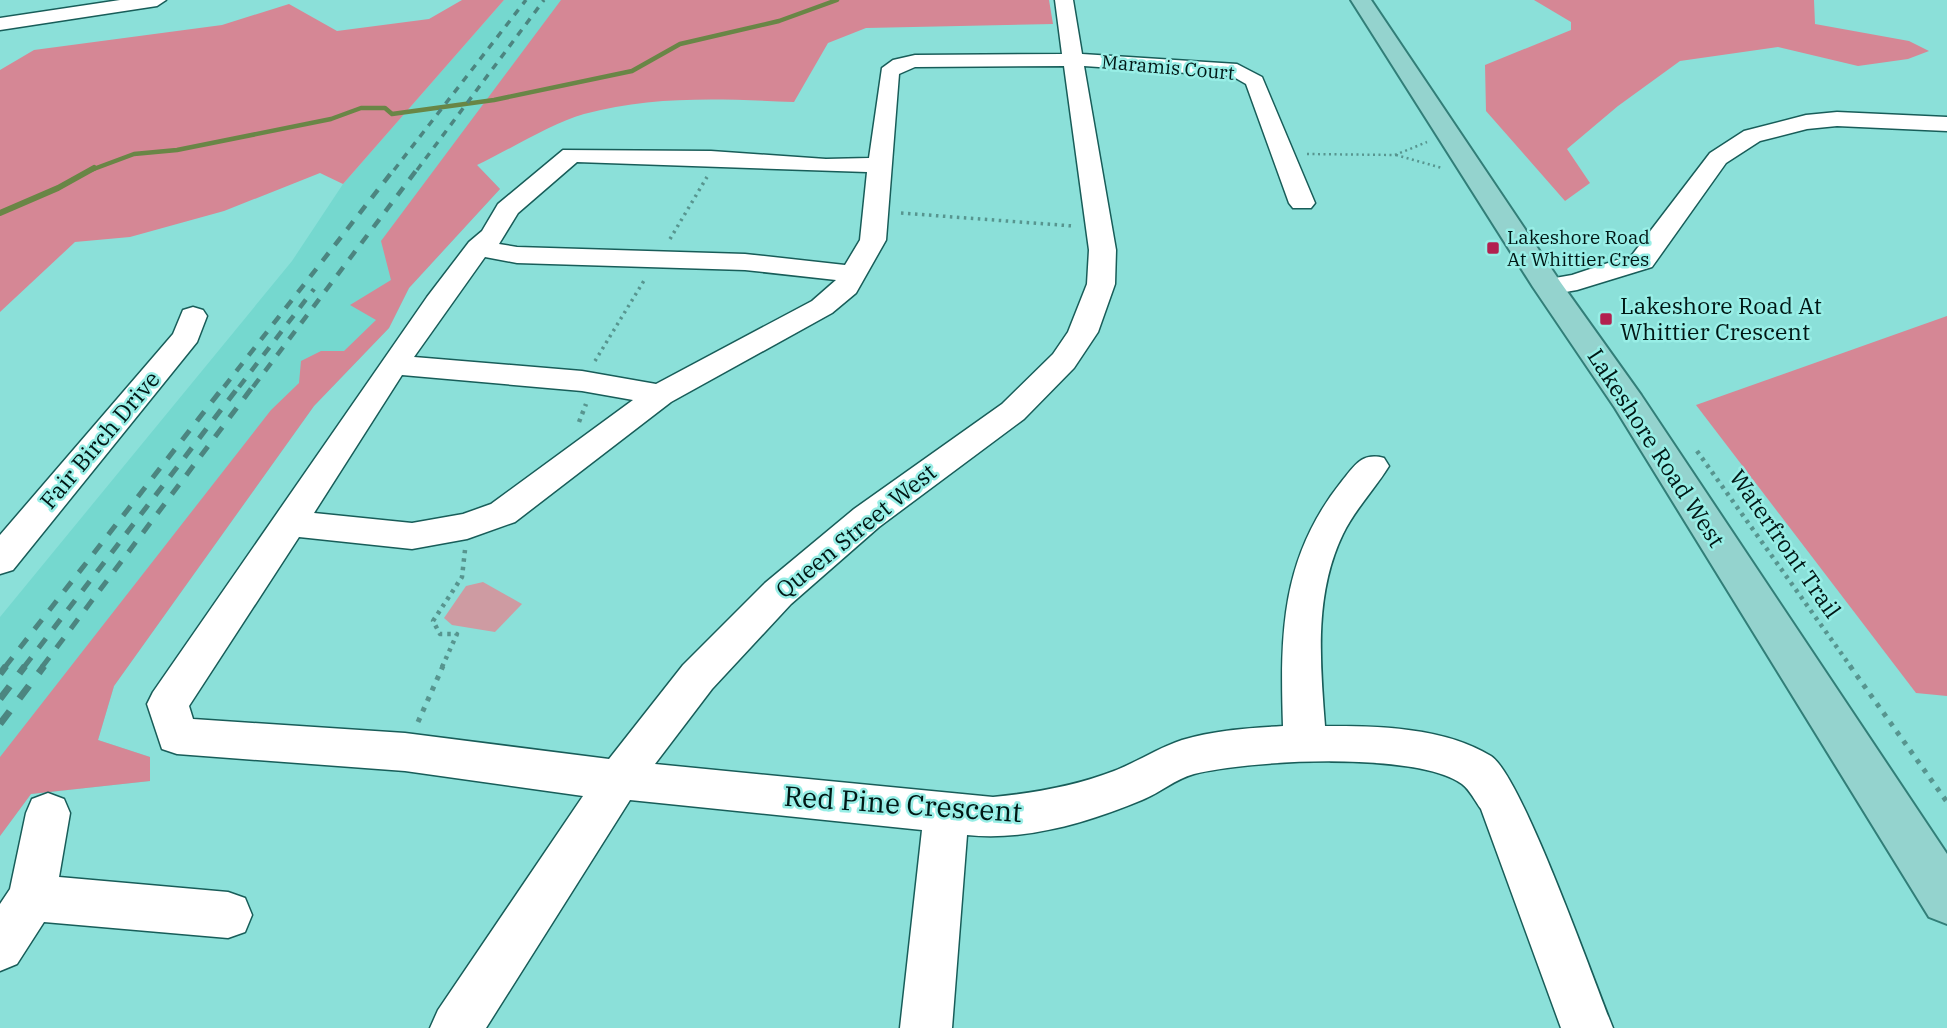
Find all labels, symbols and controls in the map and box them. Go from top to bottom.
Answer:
street label: Maramis Court [1100,49,1236,85]
place label: Lakeshore Road At Whittier Cres [1507,225,1650,271]
marker: Lakeshore Road At Whittier Cres [1485,240,1501,256]
place label: Lakeshore Road At Whittier Crescent [1620,290,1822,346]
marker: Lakeshore Road At Whittier Crescent [1598,311,1614,327]
street label: Lakeshore Road West [1581,342,1732,552]
street label: Fair Birch Drive [33,364,166,515]
street label: Queen Street West [769,456,942,604]
street label: Waterfront Trail [1723,463,1848,624]
street label: Red Pine Crescent [783,777,1023,830]

